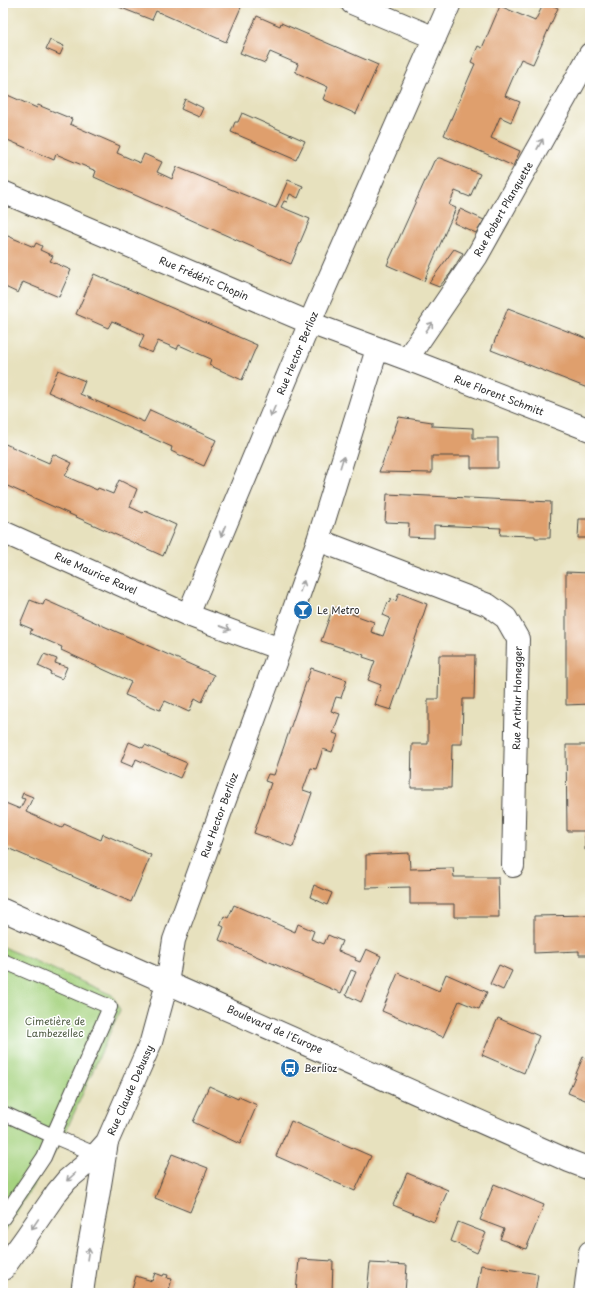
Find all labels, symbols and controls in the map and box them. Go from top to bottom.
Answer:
one-way arrow [536,138,544,150]
street label: Rue Robert Planquette [469,159,536,259]
street label: Rue Frédéric Chopin [157,252,251,303]
street label: Rue Hector Berlioz [272,309,321,397]
one-way arrow [425,322,433,333]
street label: Rue Florent Schmitt [452,370,546,419]
one-way arrow [269,405,276,417]
one-way arrow [339,456,346,469]
one-way arrow [219,525,227,537]
street label: Rue Maurice Ravel [53,548,140,597]
one-way arrow [299,579,306,592]
bar icon: Le Metro [292,599,314,621]
place label: Le Metro [317,602,360,617]
one-way arrow [219,625,231,633]
street label: Rue Arthur Honegger [508,646,525,750]
street label: Rue Hector Berlioz [196,770,241,860]
street label: Boulevard de l'Europe [225,1001,326,1056]
park label: Cimetière de Lambezellec [25,1013,86,1040]
street label: Rue Claude Debussy [103,1042,156,1137]
bus stop icon: Berlioz [279,1057,301,1079]
place label: Berlioz [304,1060,337,1075]
one-way arrow [66,1172,77,1181]
one-way arrow [31,1219,39,1230]
one-way arrow [84,1248,92,1261]

